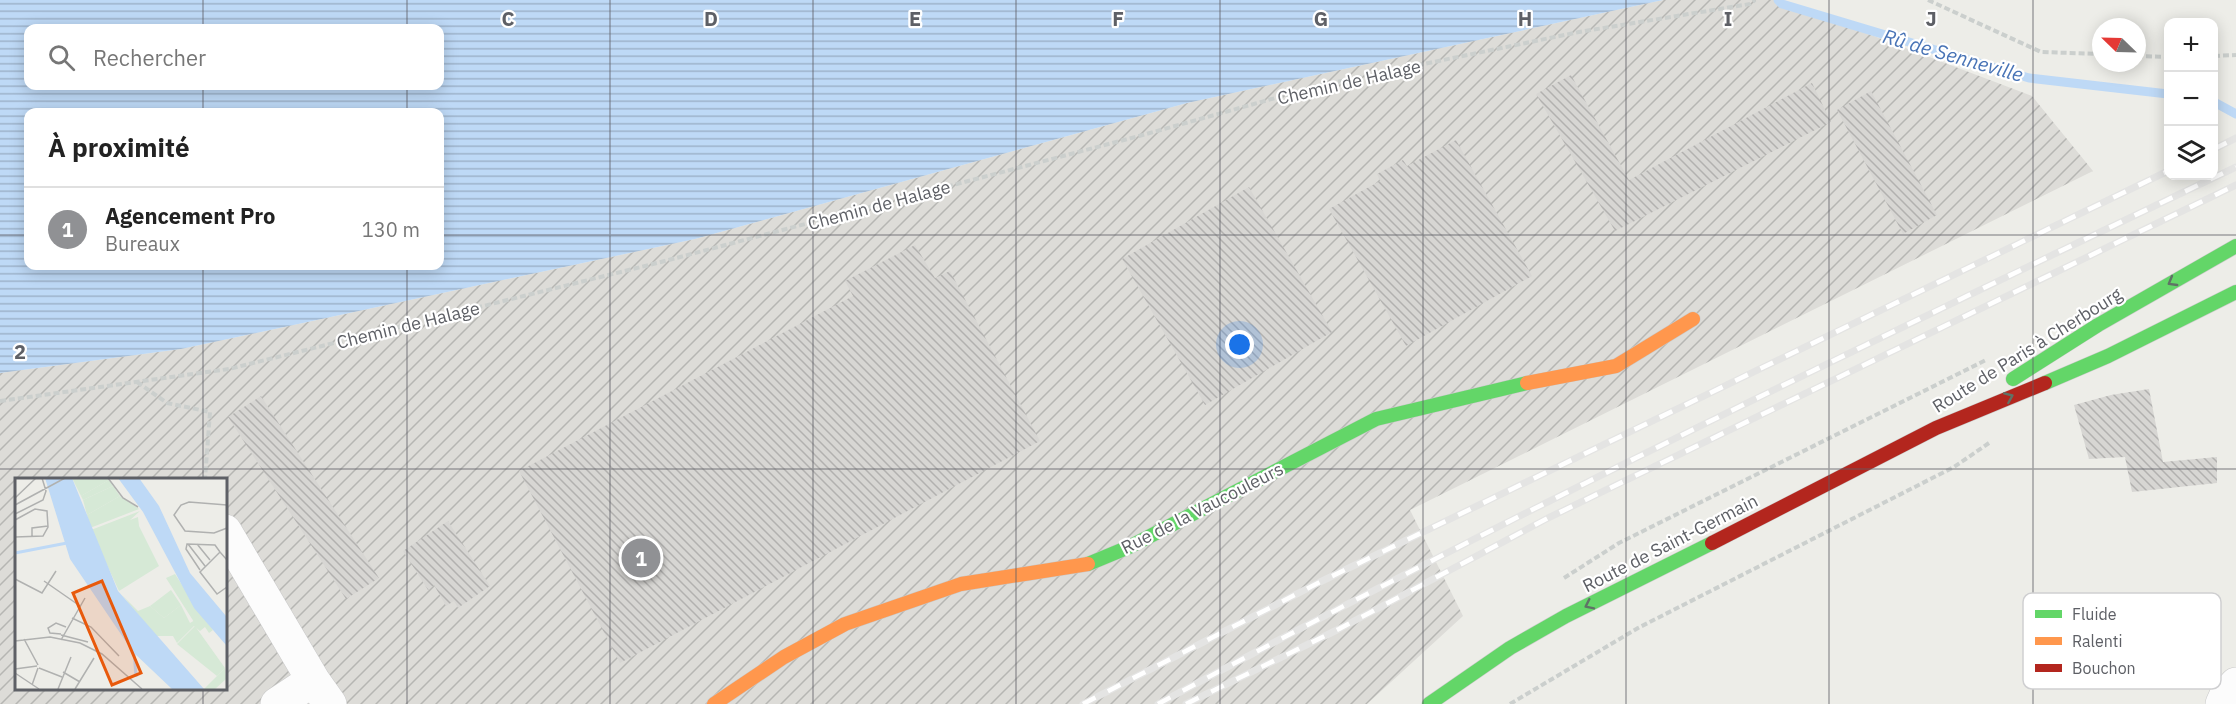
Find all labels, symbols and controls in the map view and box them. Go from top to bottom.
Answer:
text: C [501,5,515,32]
text: D [704,5,718,32]
text: E [909,5,921,32]
text: F [1112,5,1124,32]
text: G [1314,5,1328,32]
text: H [1518,5,1532,32]
text: I [1724,5,1732,32]
text: J [1925,5,1937,32]
north arrow [2092,18,2146,72]
map controls [2164,18,2218,180]
button: + [2164,18,2218,72]
water label: Rû de Senneville [1880,22,2026,88]
search box [24,24,444,90]
icon: search [45,41,78,74]
text: Rechercher [93,43,206,72]
street label: Chemin de Halage [1275,54,1423,110]
button: − [2164,72,2218,126]
button: layers [2164,126,2218,180]
text: À proximité [48,130,190,164]
street label: Chemin de Halage [805,175,953,235]
text: Agencement Pro [105,201,275,230]
text: 1 [62,216,74,243]
text: 130 m [362,216,420,243]
text: Bureaux [105,230,180,257]
one-way arrow [2168,275,2178,287]
street label: Route de Paris à Cherbourg [1928,282,2126,418]
street label: Chemin de Halage [334,296,482,354]
your location [1225,330,1254,359]
text: 2 [14,338,26,365]
one-way arrow [2003,392,2014,404]
street label: Rue de la Vaucouleurs [1117,457,1287,559]
inset map [15,478,226,689]
street label: Route de Saint-Germain [1578,489,1762,597]
pin: 1 [622,536,660,580]
legend [2023,593,2221,689]
one-way arrow [1584,597,1595,609]
text: Fluide [2072,604,2117,624]
text: Ralenti [2072,631,2122,651]
text: Bouchon [2072,658,2136,678]

